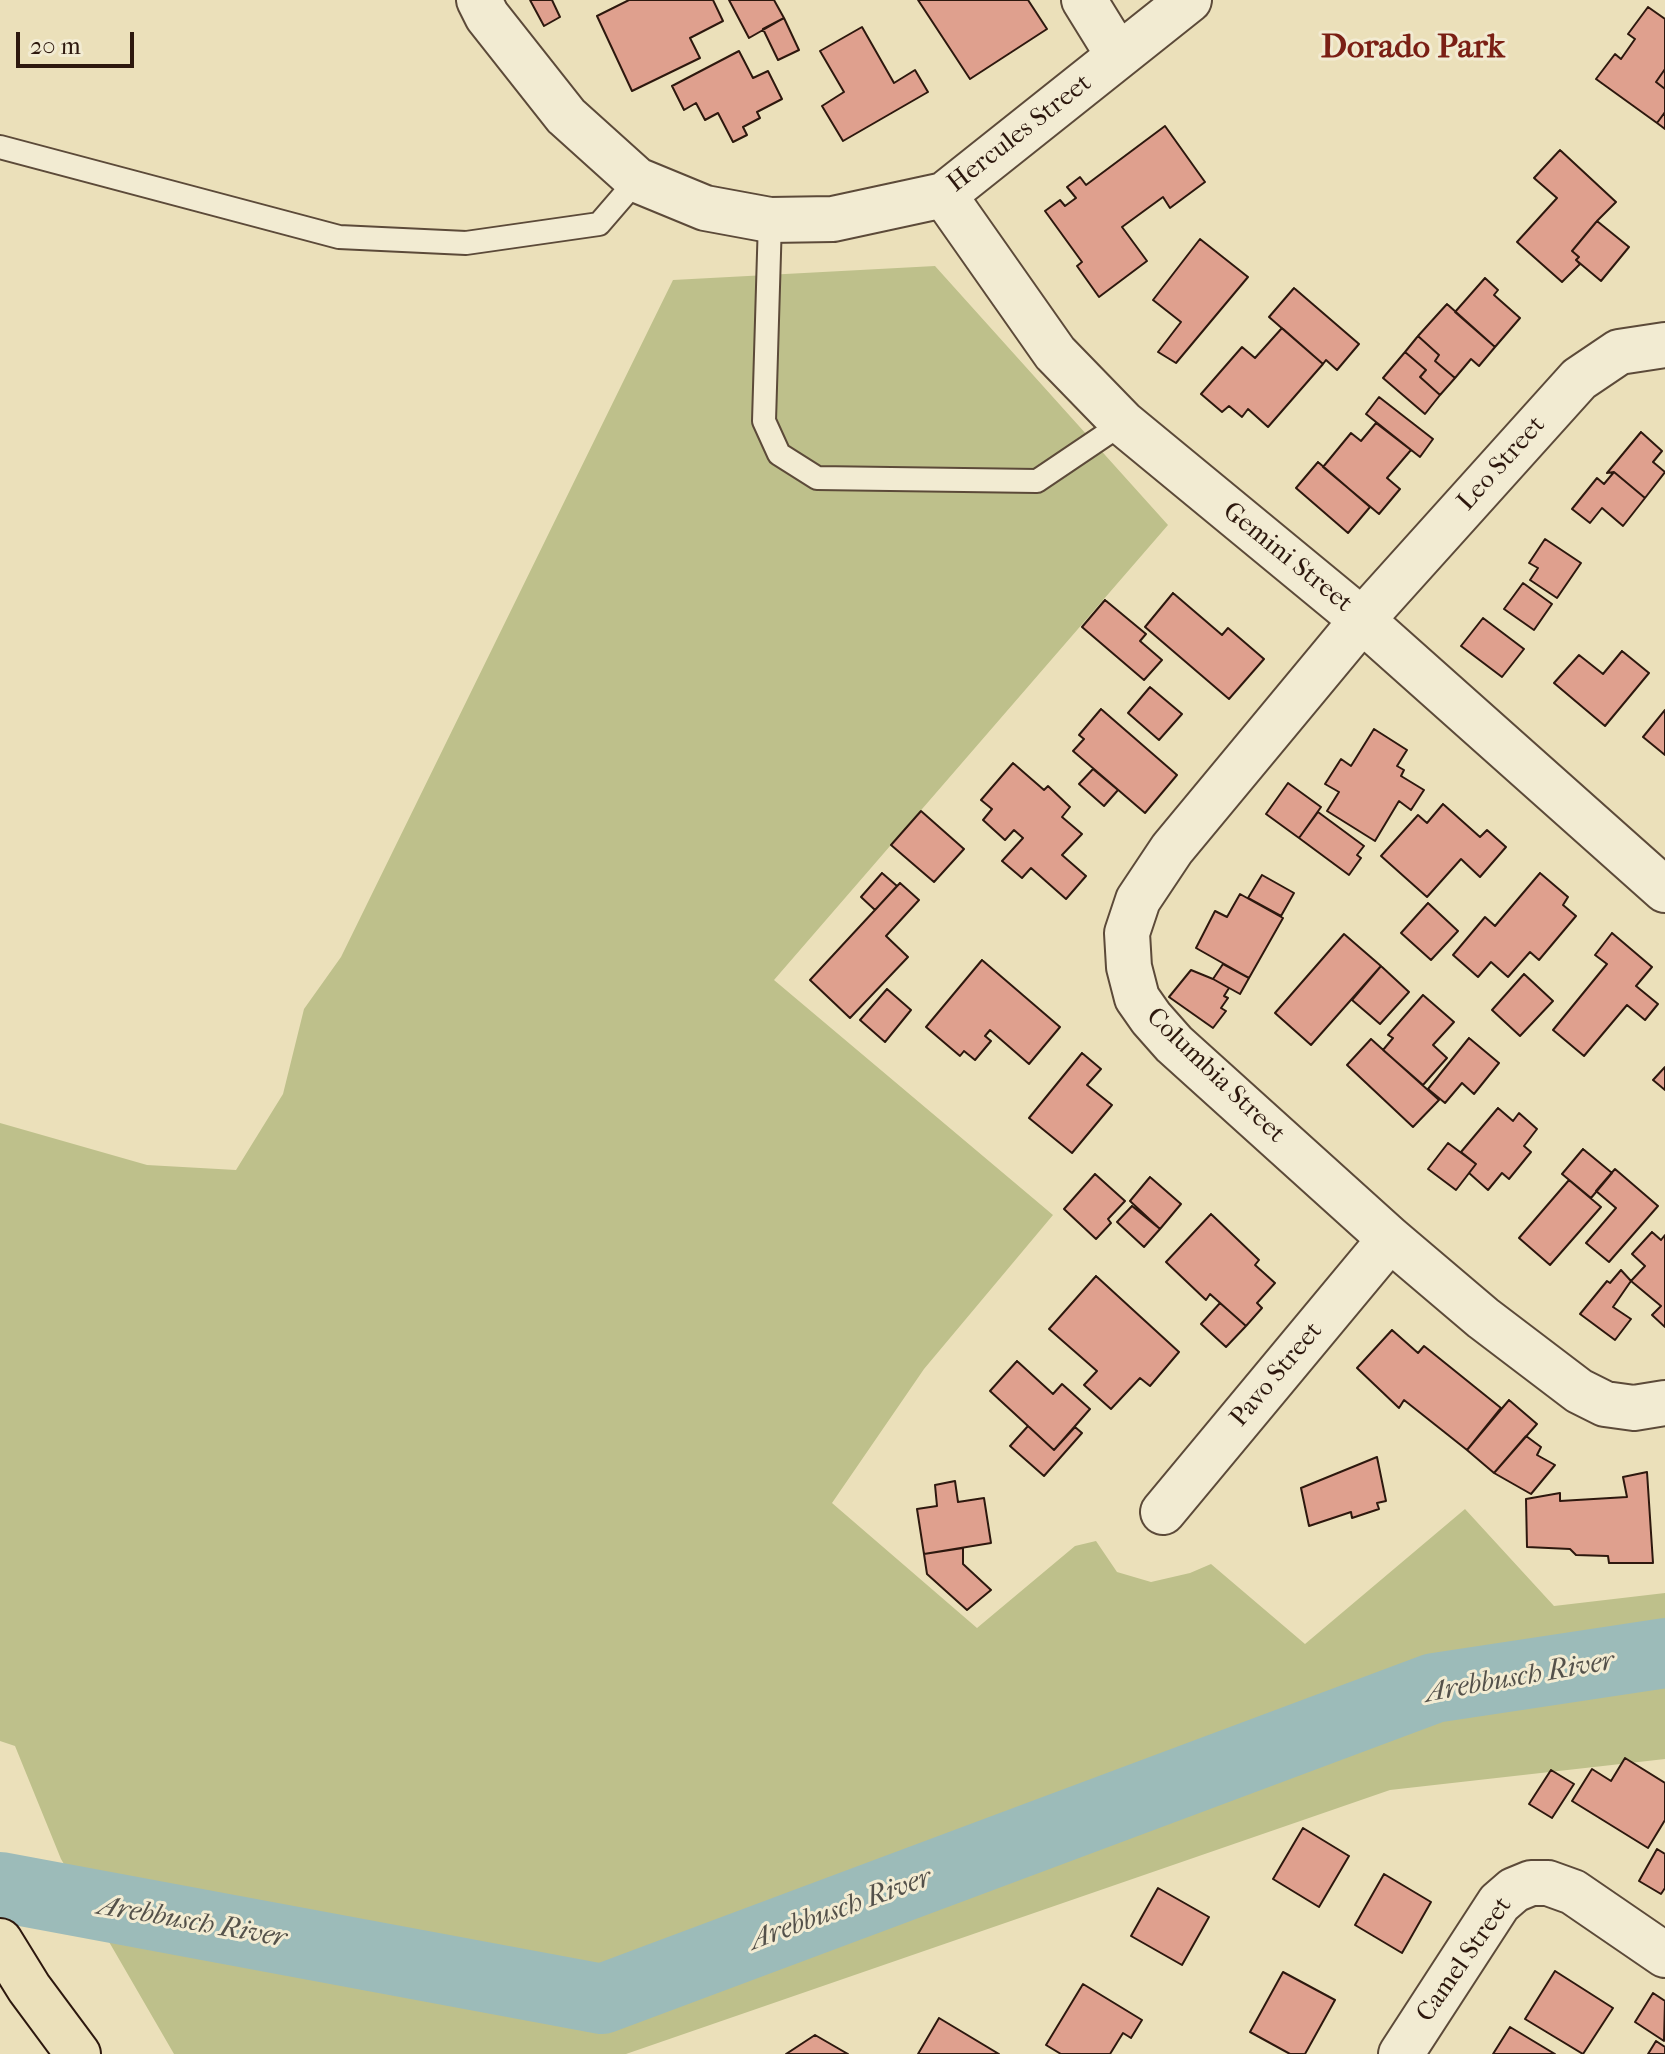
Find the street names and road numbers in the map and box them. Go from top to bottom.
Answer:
street label: Hercules Street [942,68,1098,200]
street label: Leo Street [1452,410,1552,518]
street label: Gemini Street [1216,496,1358,620]
street label: Columbia Street [1139,1002,1291,1150]
street label: Pavo Street [1224,1316,1330,1434]
street label: Camel Street [1411,1892,1519,2028]

